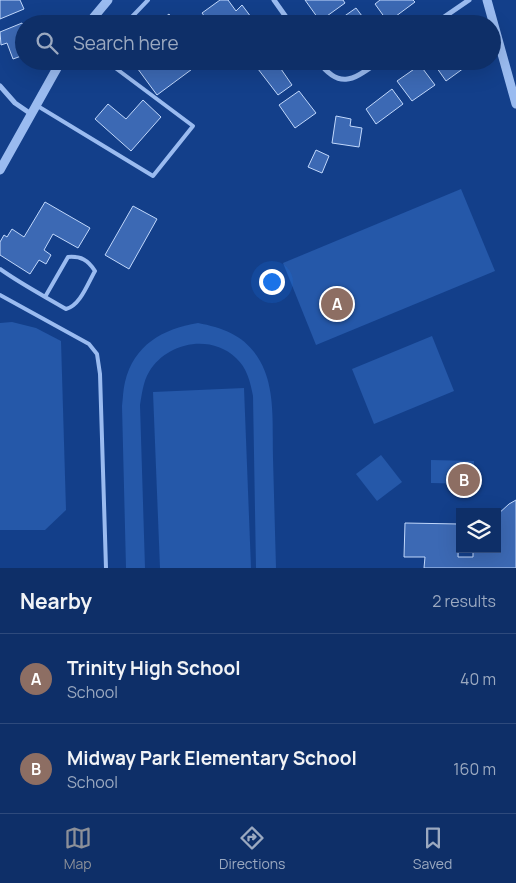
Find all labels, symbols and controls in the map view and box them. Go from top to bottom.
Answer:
search box [15,15,501,70]
icon: search [33,29,61,57]
text: Search here [73,30,179,56]
your location [259,269,285,295]
pin: A [321,285,353,323]
pin: B [448,461,480,499]
map controls [456,508,501,553]
button: layers [456,508,501,553]
text: Nearby [20,587,92,615]
text: 2 results [432,590,496,612]
text: Trinity High School [67,655,241,681]
text: A [31,668,41,690]
text: 40 m [460,668,496,690]
text: School [67,681,118,703]
text: Midway Park Elementary School [67,745,357,771]
text: B [31,758,41,780]
text: 160 m [453,758,496,780]
text: School [67,771,118,793]
tab: Map [64,824,92,873]
tab: Directions [219,824,285,873]
tab: Saved [413,824,452,873]

